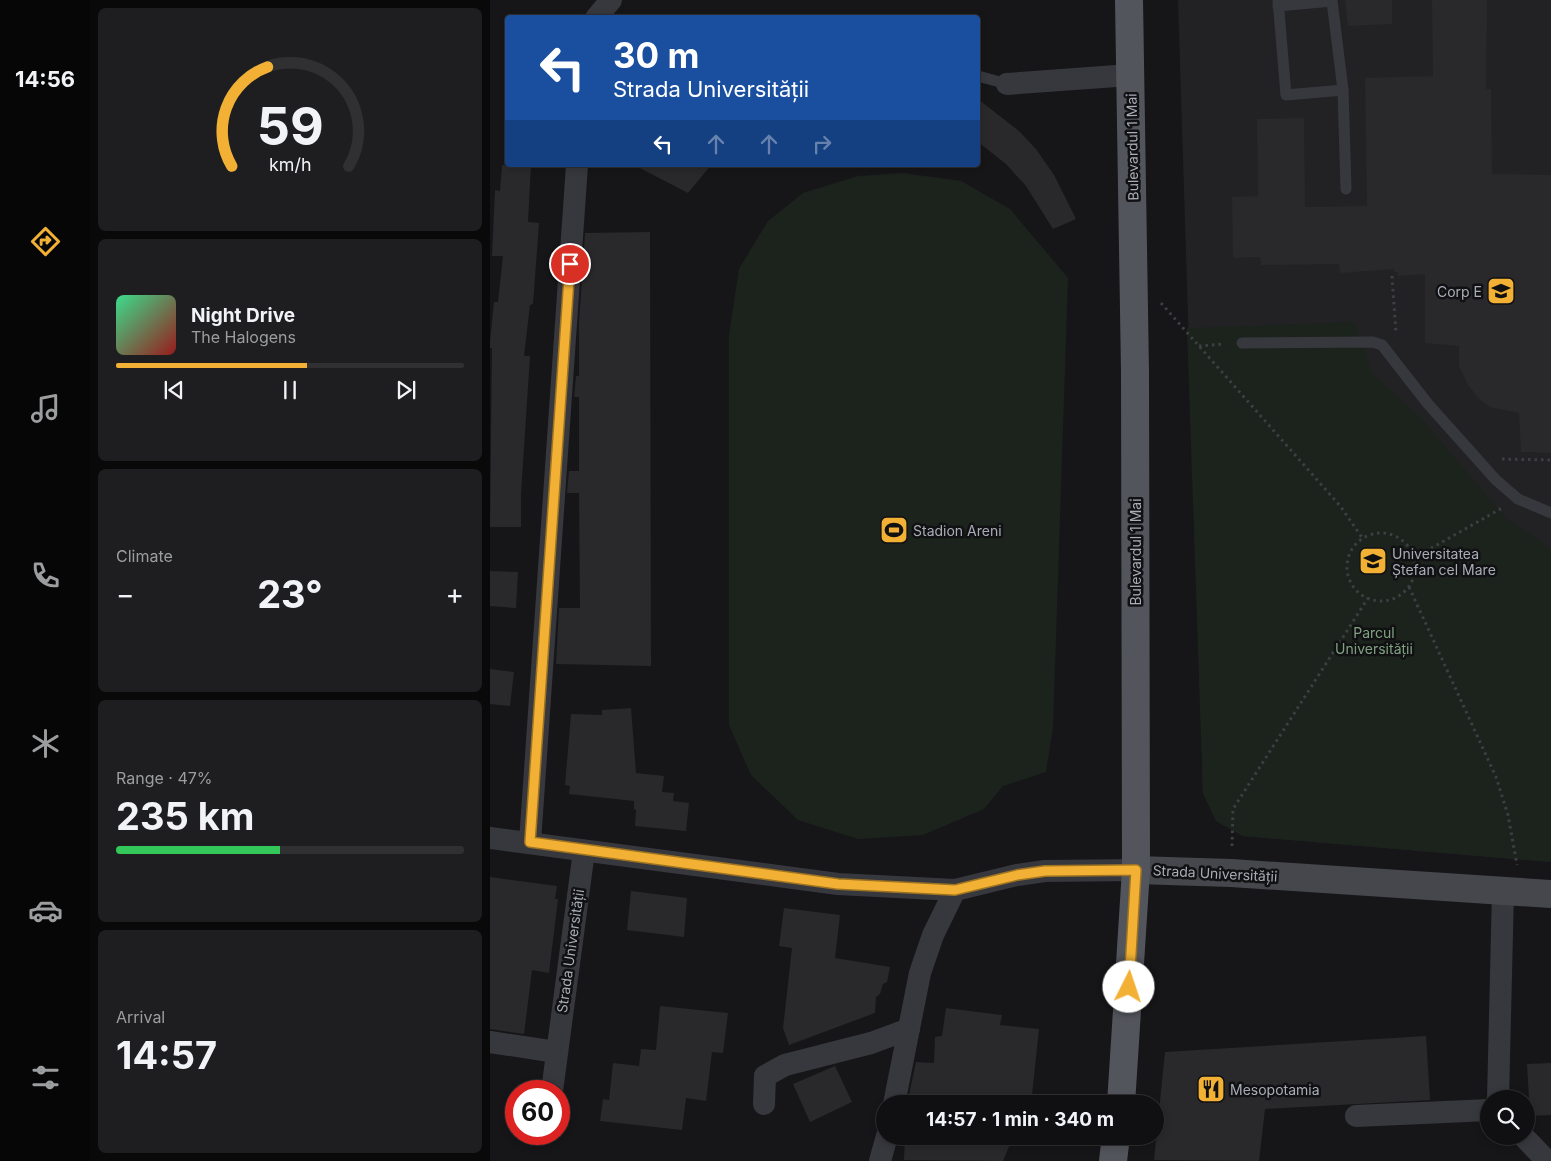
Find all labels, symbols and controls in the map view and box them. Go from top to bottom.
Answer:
text: 30 m [613,34,699,76]
icon: left [530,35,595,100]
text: 14:56 [15,66,75,92]
text: Strada Universității [613,76,809,102]
street label: Bulevardul 1 Mai [1123,93,1141,201]
text: 59 [256,95,324,158]
icon: left [649,130,677,158]
icon: ahead [702,130,730,158]
icon: ahead [755,130,783,158]
icon: right [808,130,836,158]
text: km/h [269,154,311,175]
icon: directions [28,224,63,259]
pin [549,243,591,285]
icon: arrive [556,250,584,278]
school or university icon: Corp E [1486,276,1516,306]
place label: Corp E [1437,283,1482,300]
text: Night Drive [191,304,295,327]
text: The Halogens [191,327,296,347]
icon: previous [160,376,188,404]
icon: pause [276,376,304,404]
icon: next [392,376,420,404]
icon: music [28,391,63,426]
street label: Bulevardul 1 Mai [1127,498,1144,606]
sports icon: Stadion Areni [879,515,909,545]
place label: Stadion Areni [913,522,1002,539]
place label: Universitatea Ștefan cel Mare [1392,545,1496,579]
text: Climate [116,546,173,566]
school or university icon: Universitatea Ștefan cel Mare [1358,546,1388,576]
icon: phone [28,558,63,593]
text: 23° [257,571,323,617]
text: − [116,577,135,611]
text: + [445,577,464,611]
park label: Parcul Universității [1335,624,1413,658]
icon: climate [28,726,63,761]
text: Range · 47% [116,768,213,788]
text: 235 km [116,793,254,839]
street label: Strada Universității [1152,861,1278,886]
street label: Strada Universității [553,888,588,1014]
icon: car [28,893,63,928]
position arrow [1102,960,1154,1012]
text: Arrival [116,1007,165,1027]
text: 14:57 [116,1032,217,1078]
icon: filters [28,1060,63,1095]
restaurant icon: Mesopotamia [1196,1074,1226,1104]
speed limit sign: 60 [505,1080,570,1145]
place label: Mesopotamia [1230,1081,1320,1098]
map controls [1480,1090,1535,1145]
button: search [1480,1090,1535,1145]
text: 14:57 · 1 min · 340 m [926,1108,1114,1131]

